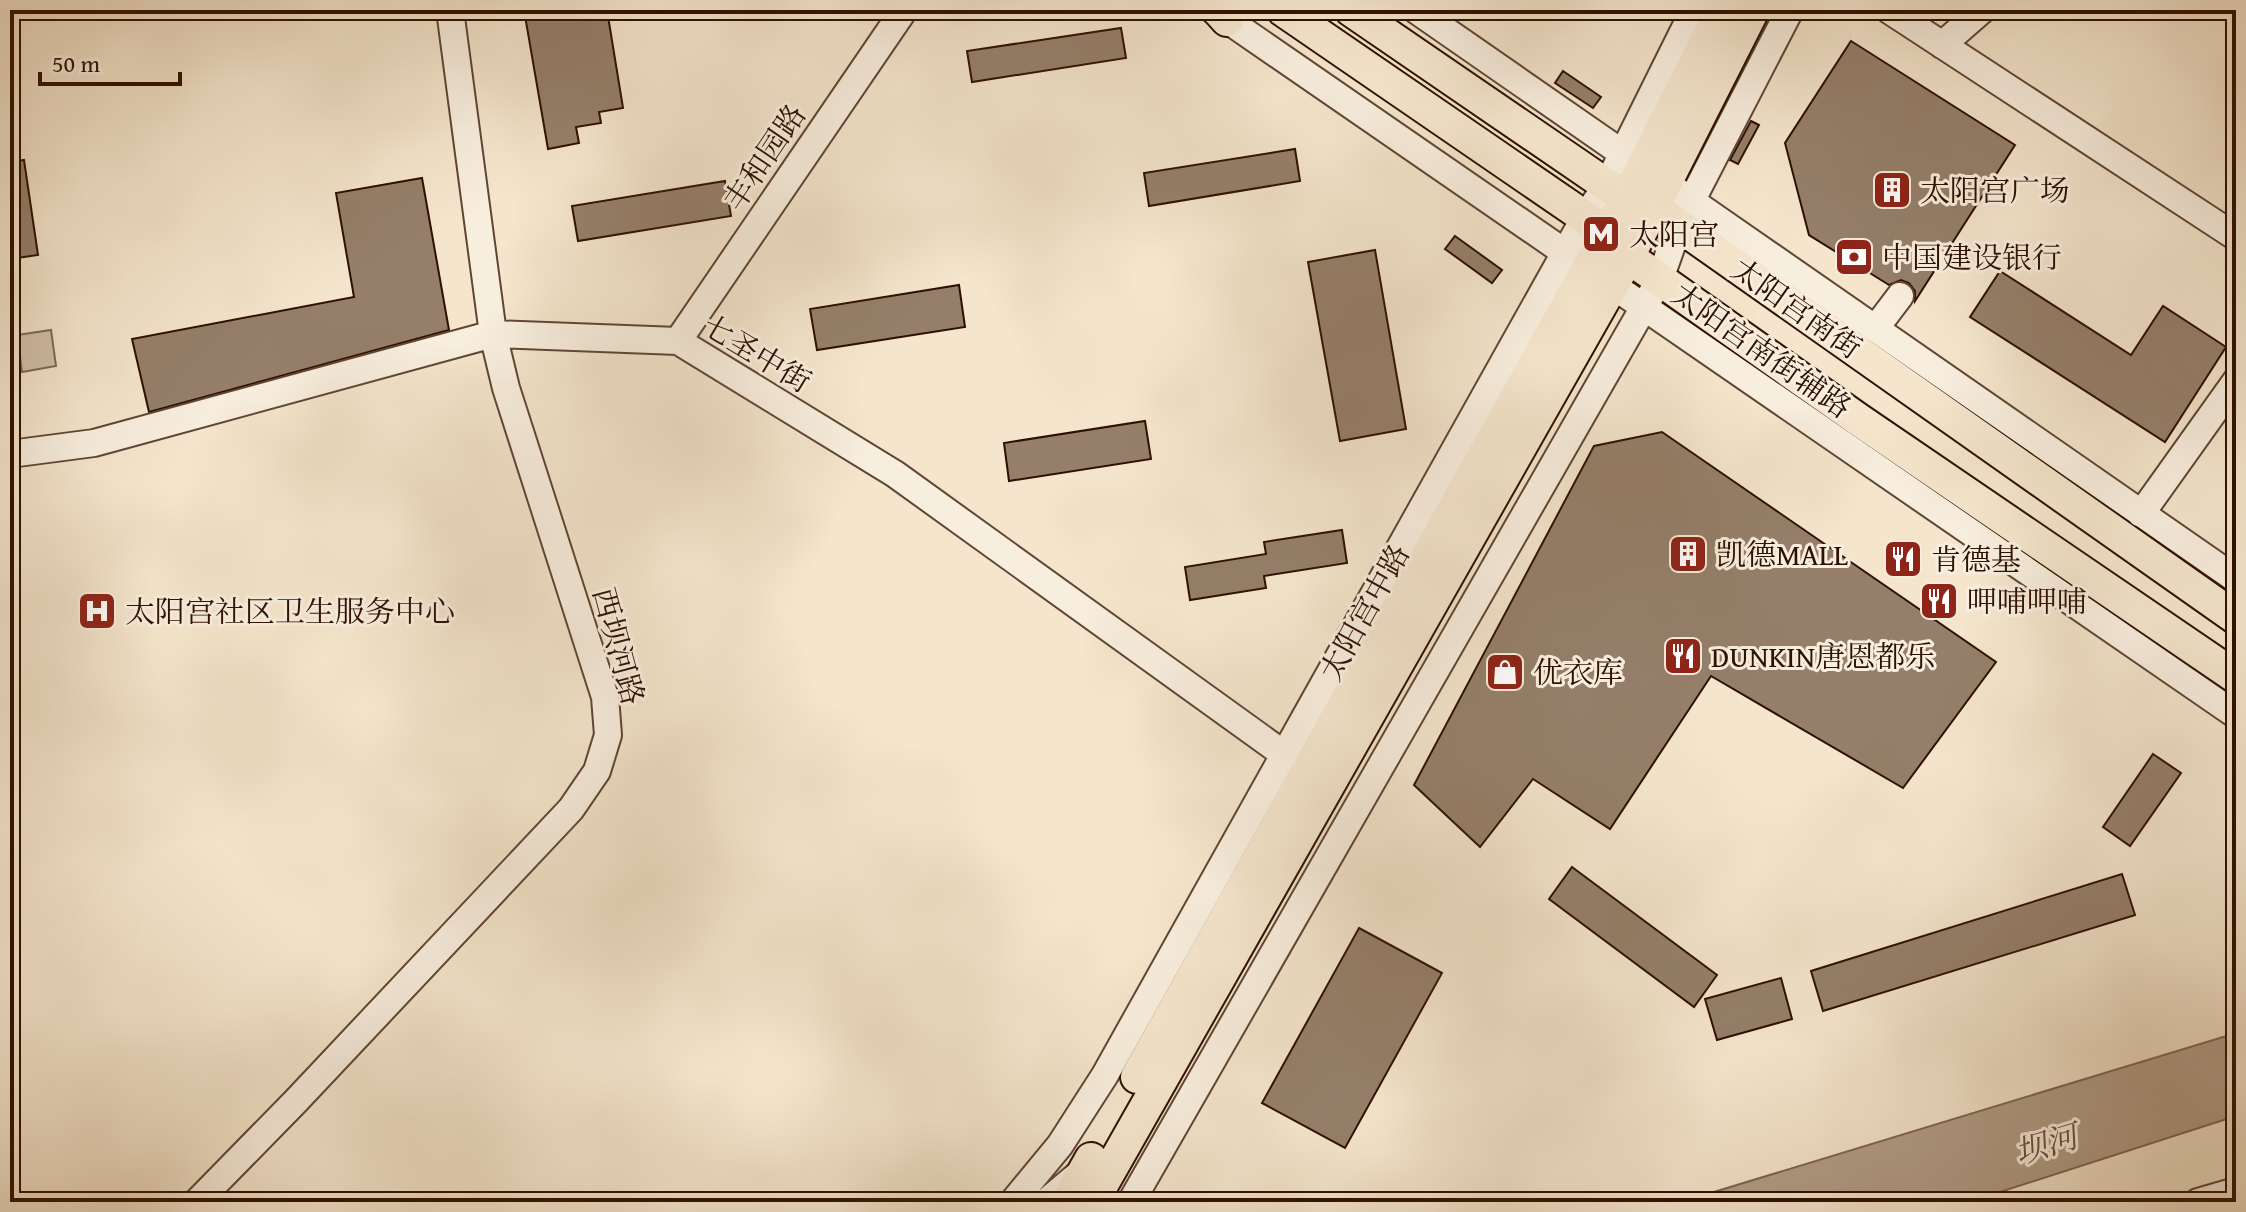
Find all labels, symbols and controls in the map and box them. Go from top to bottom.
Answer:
scale bar [40,36,180,86]
text: 50 m [52,46,100,81]
street label: 丰和园路 [712,95,816,219]
place label: 太阳宫广场 [1920,168,2070,212]
building icon: 太阳宫广场 [1871,169,1913,211]
place label: 太阳宫 [1629,212,1719,256]
metro station icon: 太阳宫 [1580,213,1622,255]
place label: 中国建设银行 [1882,235,2062,279]
bank icon: 中国建设银行 [1833,236,1875,278]
street label: 太阳宫南街 [1723,247,1871,369]
street label: 太阳宫南街辅路 [1663,272,1861,428]
street label: 七圣中街 [694,303,820,403]
place label: 凯德MALL [1716,532,1848,576]
building icon: 凯德MALL [1667,533,1709,575]
street label: 太阳宫中路 [1308,536,1420,688]
place label: 肯德基 [1931,537,2021,581]
restaurant icon: 肯德基 [1882,538,1924,580]
place label: 呷哺呷哺 [1967,579,2087,623]
restaurant icon: 呷哺呷哺 [1918,580,1960,622]
street label: 西坝河路 [582,582,656,710]
place label: 太阳宫社区卫生服务中心 [125,589,455,633]
hospital icon: 太阳宫社区卫生服务中心 [76,590,118,632]
place label: DUNKIN唐恩都乐 [1711,634,1935,678]
restaurant icon: DUNKIN唐恩都乐 [1662,635,1704,677]
place label: 优衣库 [1533,650,1623,694]
shop icon: 优衣库 [1484,651,1526,693]
water label: 坝河 [2009,1111,2088,1176]

